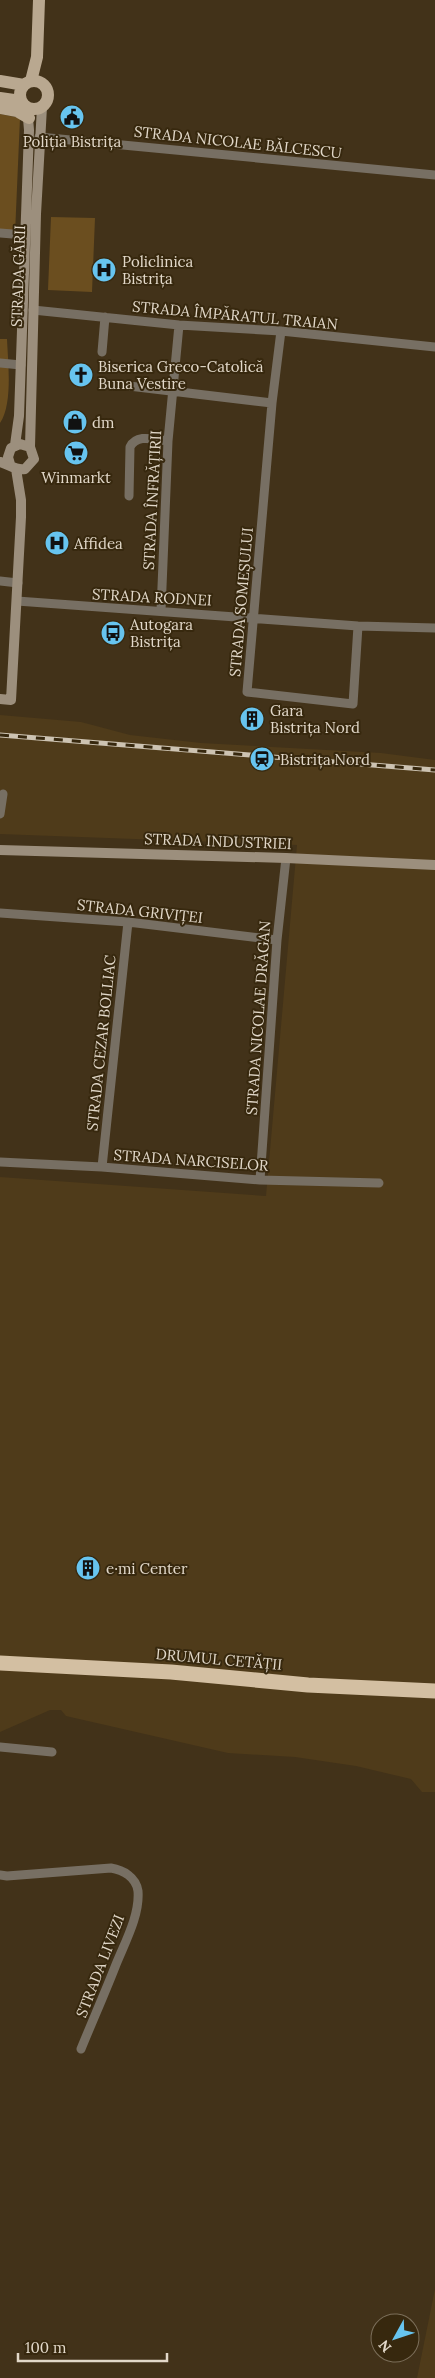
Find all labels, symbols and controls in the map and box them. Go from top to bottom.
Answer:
public building icon: Poliția Bistrița [59,104,85,130]
street label: STRADA NICOLAE BĂLCESCU [133,122,343,162]
place label: Poliția Bistrița [23,132,122,151]
street label: STRADA GĂRII [7,225,29,327]
place label: Policlinica Bistrița [122,252,194,288]
hospital icon: Policlinica Bistrița [91,257,117,283]
street label: STRADA ÎMPĂRATUL TRAIAN [131,297,339,333]
place label: Biserica Greco-Catolică Buna Vestire [98,357,264,393]
church icon: Biserica Greco-Catolică Buna Vestire [68,362,94,388]
shop icon: dm [62,409,88,435]
place label: dm [92,413,114,432]
street label: STRADA ÎNFRĂȚIRII [139,430,166,570]
supermarket icon: Winmarkt [63,440,89,466]
place label: Winmarkt [41,468,111,487]
street label: STRADA SOMEȘULUI [225,526,257,678]
hospital icon: Affidea [44,530,70,556]
place label: Affidea [73,534,123,553]
street label: STRADA RODNEI [92,584,212,610]
place label: Autogara Bistrița [129,615,193,651]
bus stop icon: Autogara Bistrița [100,620,126,646]
place label: Gara Bistrița Nord [270,701,360,737]
building icon: Gara Bistrița Nord [239,706,265,732]
station icon: Bistrița Nord [249,746,275,772]
place label: Bistrița Nord [280,750,370,769]
street label: STRADA INDUSTRIEI [144,829,292,853]
street label: STRADA GRIVIȚEI [76,895,204,928]
street label: STRADA NICOLAE DRĂGAN [242,920,274,1116]
street label: STRADA CEZAR BOLLIAC [82,954,120,1132]
street label: STRADA NARCISELOR [113,1145,270,1175]
building icon: e·mi Center [75,1555,101,1581]
place label: e·mi Center [106,1559,188,1578]
street label: DRUMUL CETĂȚII [155,1644,283,1675]
street label: STRADA LIVEZI [72,1912,128,2020]
north arrow [370,2313,420,2363]
scale bar [18,2330,166,2362]
text: N [375,2336,395,2356]
text: 100 m [25,2338,66,2357]

